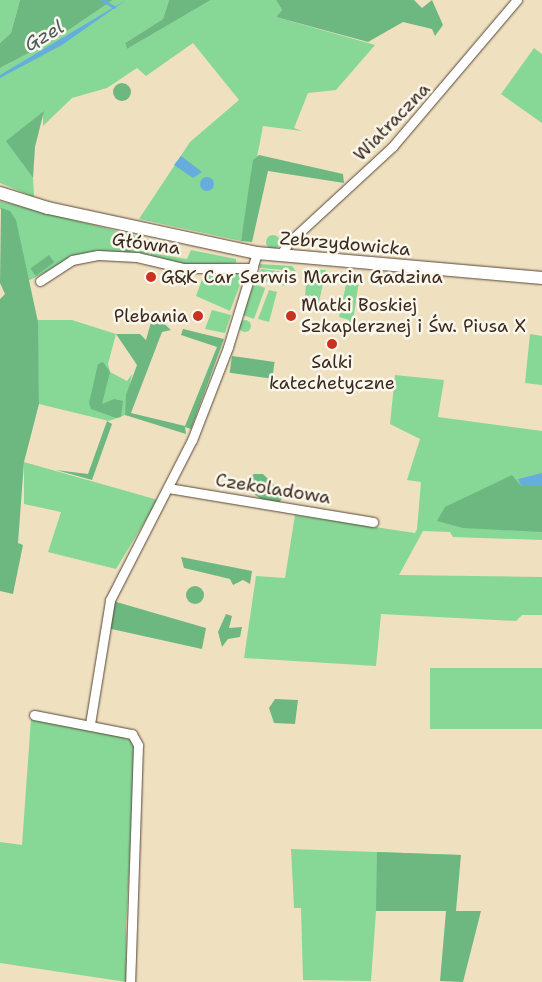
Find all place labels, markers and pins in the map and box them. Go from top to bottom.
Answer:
place label: G&K Car Serwis Marcin Gadzina [161,266,443,288]
marker: G&K Car Serwis Marcin Gadzina [145,271,157,283]
place label: Matki Boskiej Szkaplerznej i Św. Piusa X [301,295,526,338]
place label: Plebania [114,305,188,327]
marker: Plebania [192,310,204,322]
marker: Matki Boskiej Szkaplerznej i Św. Piusa X [285,310,297,322]
marker: Salki katechetyczne [326,338,338,350]
place label: Salki katechetyczne [269,352,395,394]

